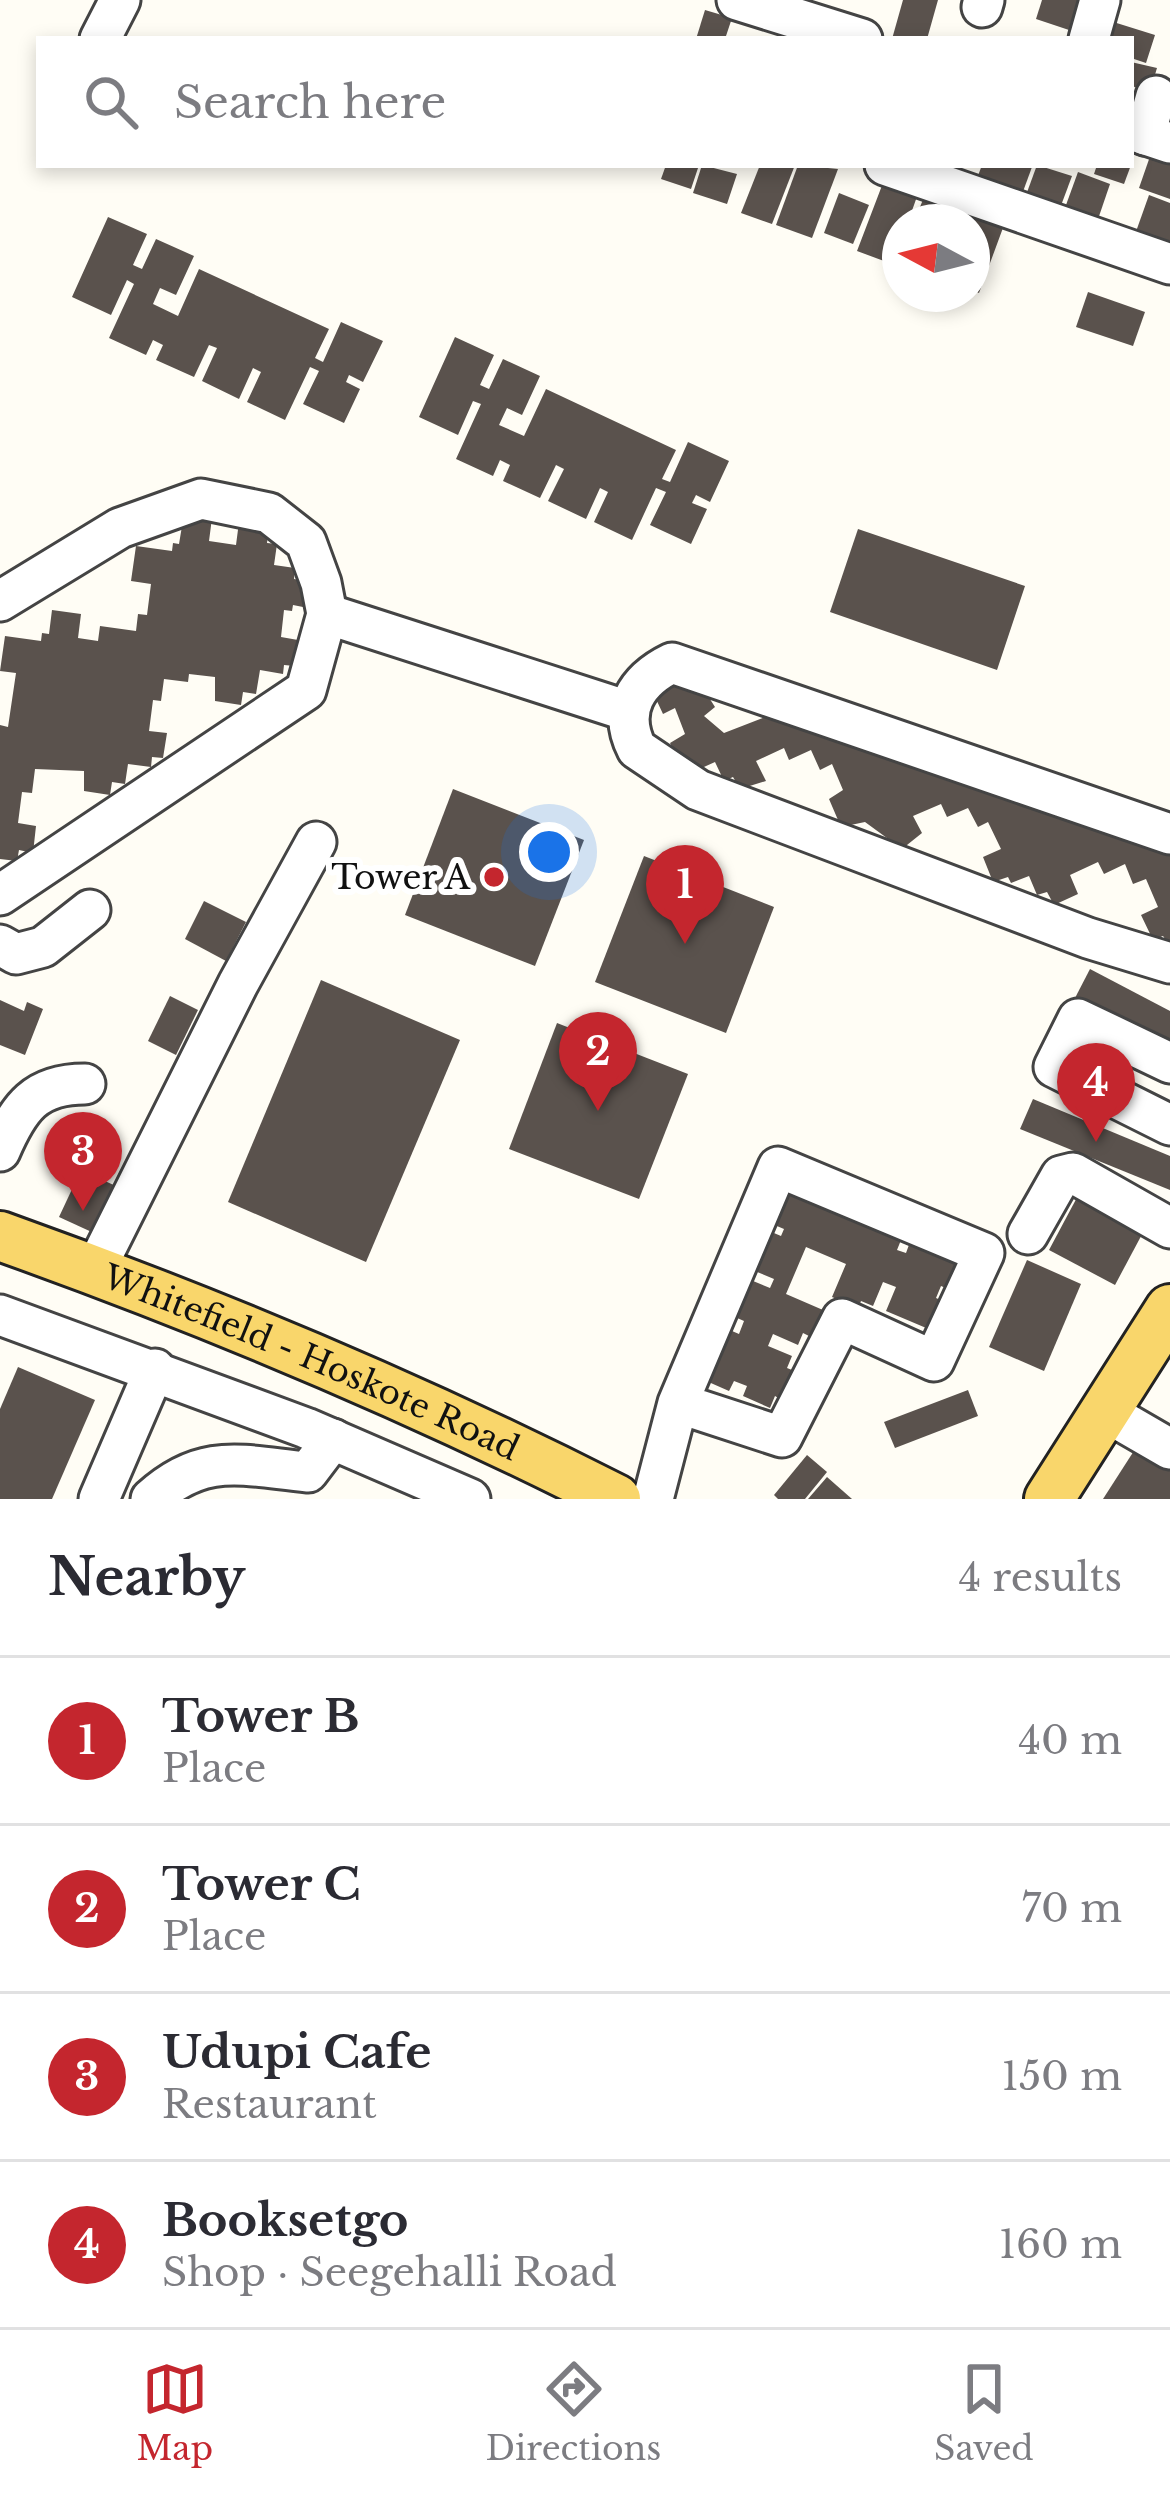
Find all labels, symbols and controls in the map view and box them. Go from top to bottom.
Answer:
search box [36,36,1134,168]
icon: search [78,69,144,135]
text: Search here [174,74,446,130]
north arrow [882,204,990,312]
your location [519,822,579,882]
pin: 1 [646,845,724,944]
place label: Tower A [331,857,471,898]
marker: Tower A [481,864,507,890]
pin: 2 [559,1012,637,1111]
pin: 4 [1057,1043,1135,1142]
pin: 3 [44,1112,122,1211]
street label: Whitefield - Hoskote Road [97,1255,526,1469]
text: Nearby [48,1546,245,1609]
text: 4 results [959,1553,1122,1602]
text: Tower B [162,1688,359,1744]
text: 1 [78,1716,96,1765]
text: 40 m [1018,1716,1122,1765]
text: Place [162,1744,266,1793]
text: Tower C [162,1856,361,1912]
text: 2 [74,1884,100,1933]
text: 70 m [1022,1884,1122,1933]
text: Place [162,1912,266,1961]
text: Udupi Cafe [162,2024,431,2080]
text: 3 [75,2052,99,2101]
text: 150 m [1002,2052,1122,2101]
text: Restaurant [162,2080,377,2129]
text: Booksetgo [162,2192,409,2248]
text: 4 [74,2220,100,2269]
text: 160 m [999,2220,1122,2269]
text: Shop · Seegehalli Road [162,2248,617,2297]
tab: Map [136,2356,213,2469]
tab: Directions [486,2356,661,2469]
tab: Saved [934,2356,1034,2469]

